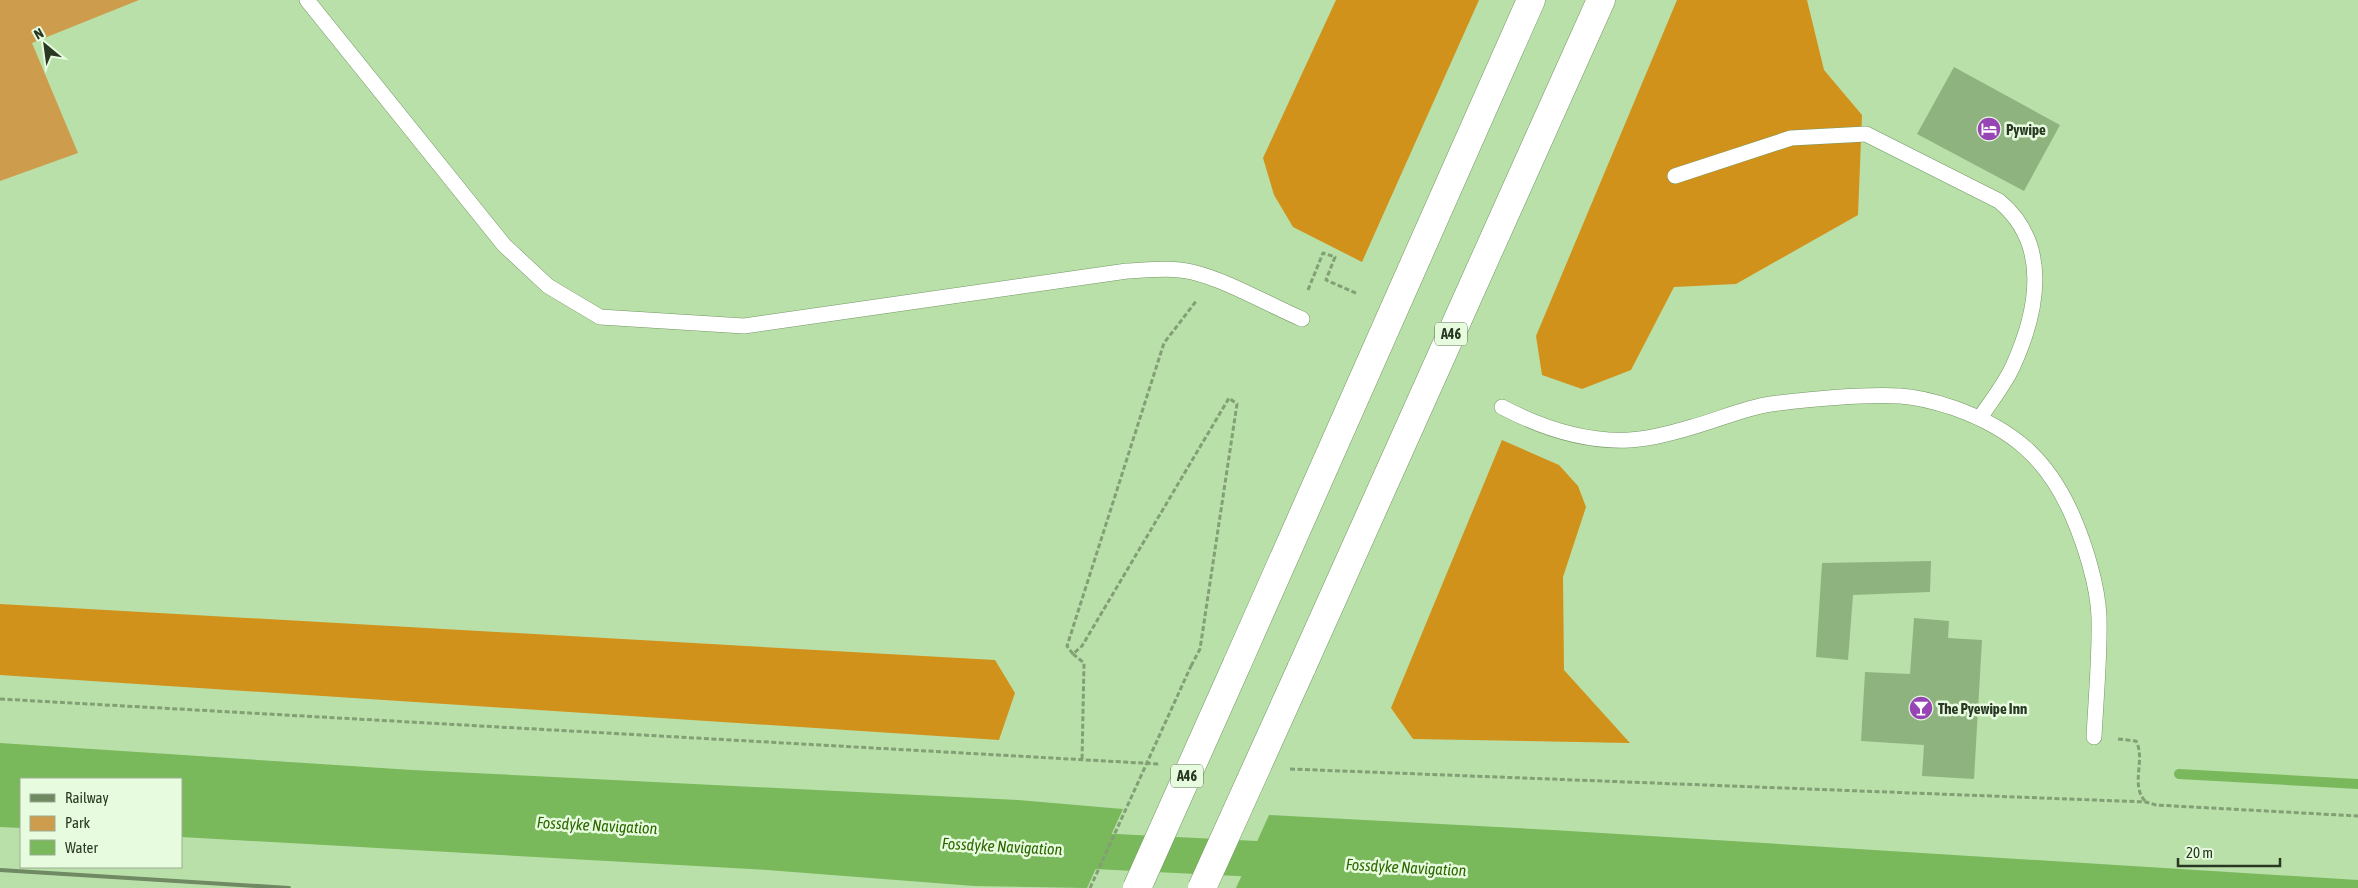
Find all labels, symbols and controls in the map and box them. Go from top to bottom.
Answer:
north arrow [20,20,70,70]
text: N [31,25,46,43]
hotel icon: Pywipe [1976,116,2002,142]
place label: Pywipe [2006,121,2046,138]
road number: A46 [1435,322,1467,346]
bar icon: The Pyewipe Inn [1908,695,1934,721]
place label: The Pyewipe Inn [1938,700,2027,717]
road number: A46 [1171,764,1203,788]
legend [20,778,182,868]
text: Railway [65,789,109,806]
water label: Fossdyke Navigation [536,813,658,838]
text: Park [65,814,90,831]
water label: Fossdyke Navigation [941,834,1063,859]
scale bar [2178,836,2280,868]
text: Water [65,839,98,856]
text: 20 m [2186,844,2213,861]
water label: Fossdyke Navigation [1345,855,1467,880]

